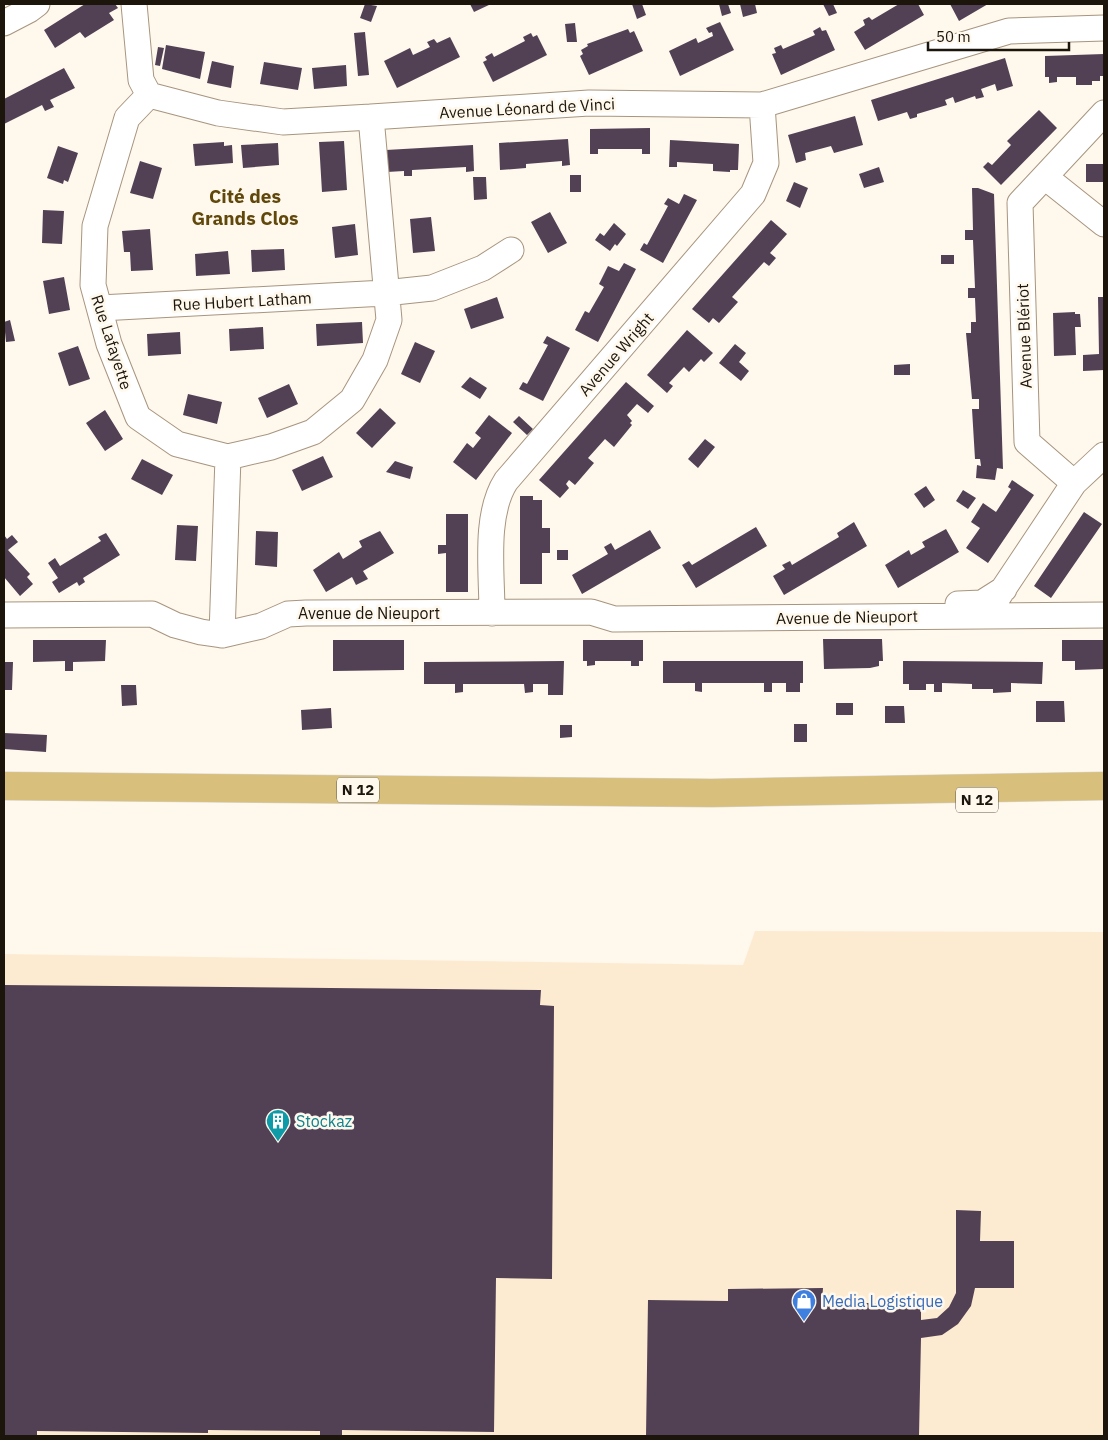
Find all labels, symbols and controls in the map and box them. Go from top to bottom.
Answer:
scale bar [928,20,1069,52]
text: 50 m [936,27,971,46]
street label: Avenue Léonard de Vinci [439,93,615,123]
district label: Cité des Grands Clos [191,184,299,230]
street label: Avenue Blériot [1012,283,1036,389]
street label: Rue Hubert Latham [172,287,312,315]
street label: Rue Lafayette [87,292,137,392]
street label: Avenue Wright [574,308,658,400]
street label: Avenue de Nieuport [298,603,440,623]
street label: Avenue de Nieuport [776,606,918,628]
road number: N 12 [337,778,379,802]
road number: N 12 [956,788,998,812]
building icon: Stockaz [265,1108,291,1142]
place label: Stockaz [296,1111,352,1131]
shop icon: Media Logistique [791,1288,817,1322]
place label: Media Logistique [822,1291,943,1311]

